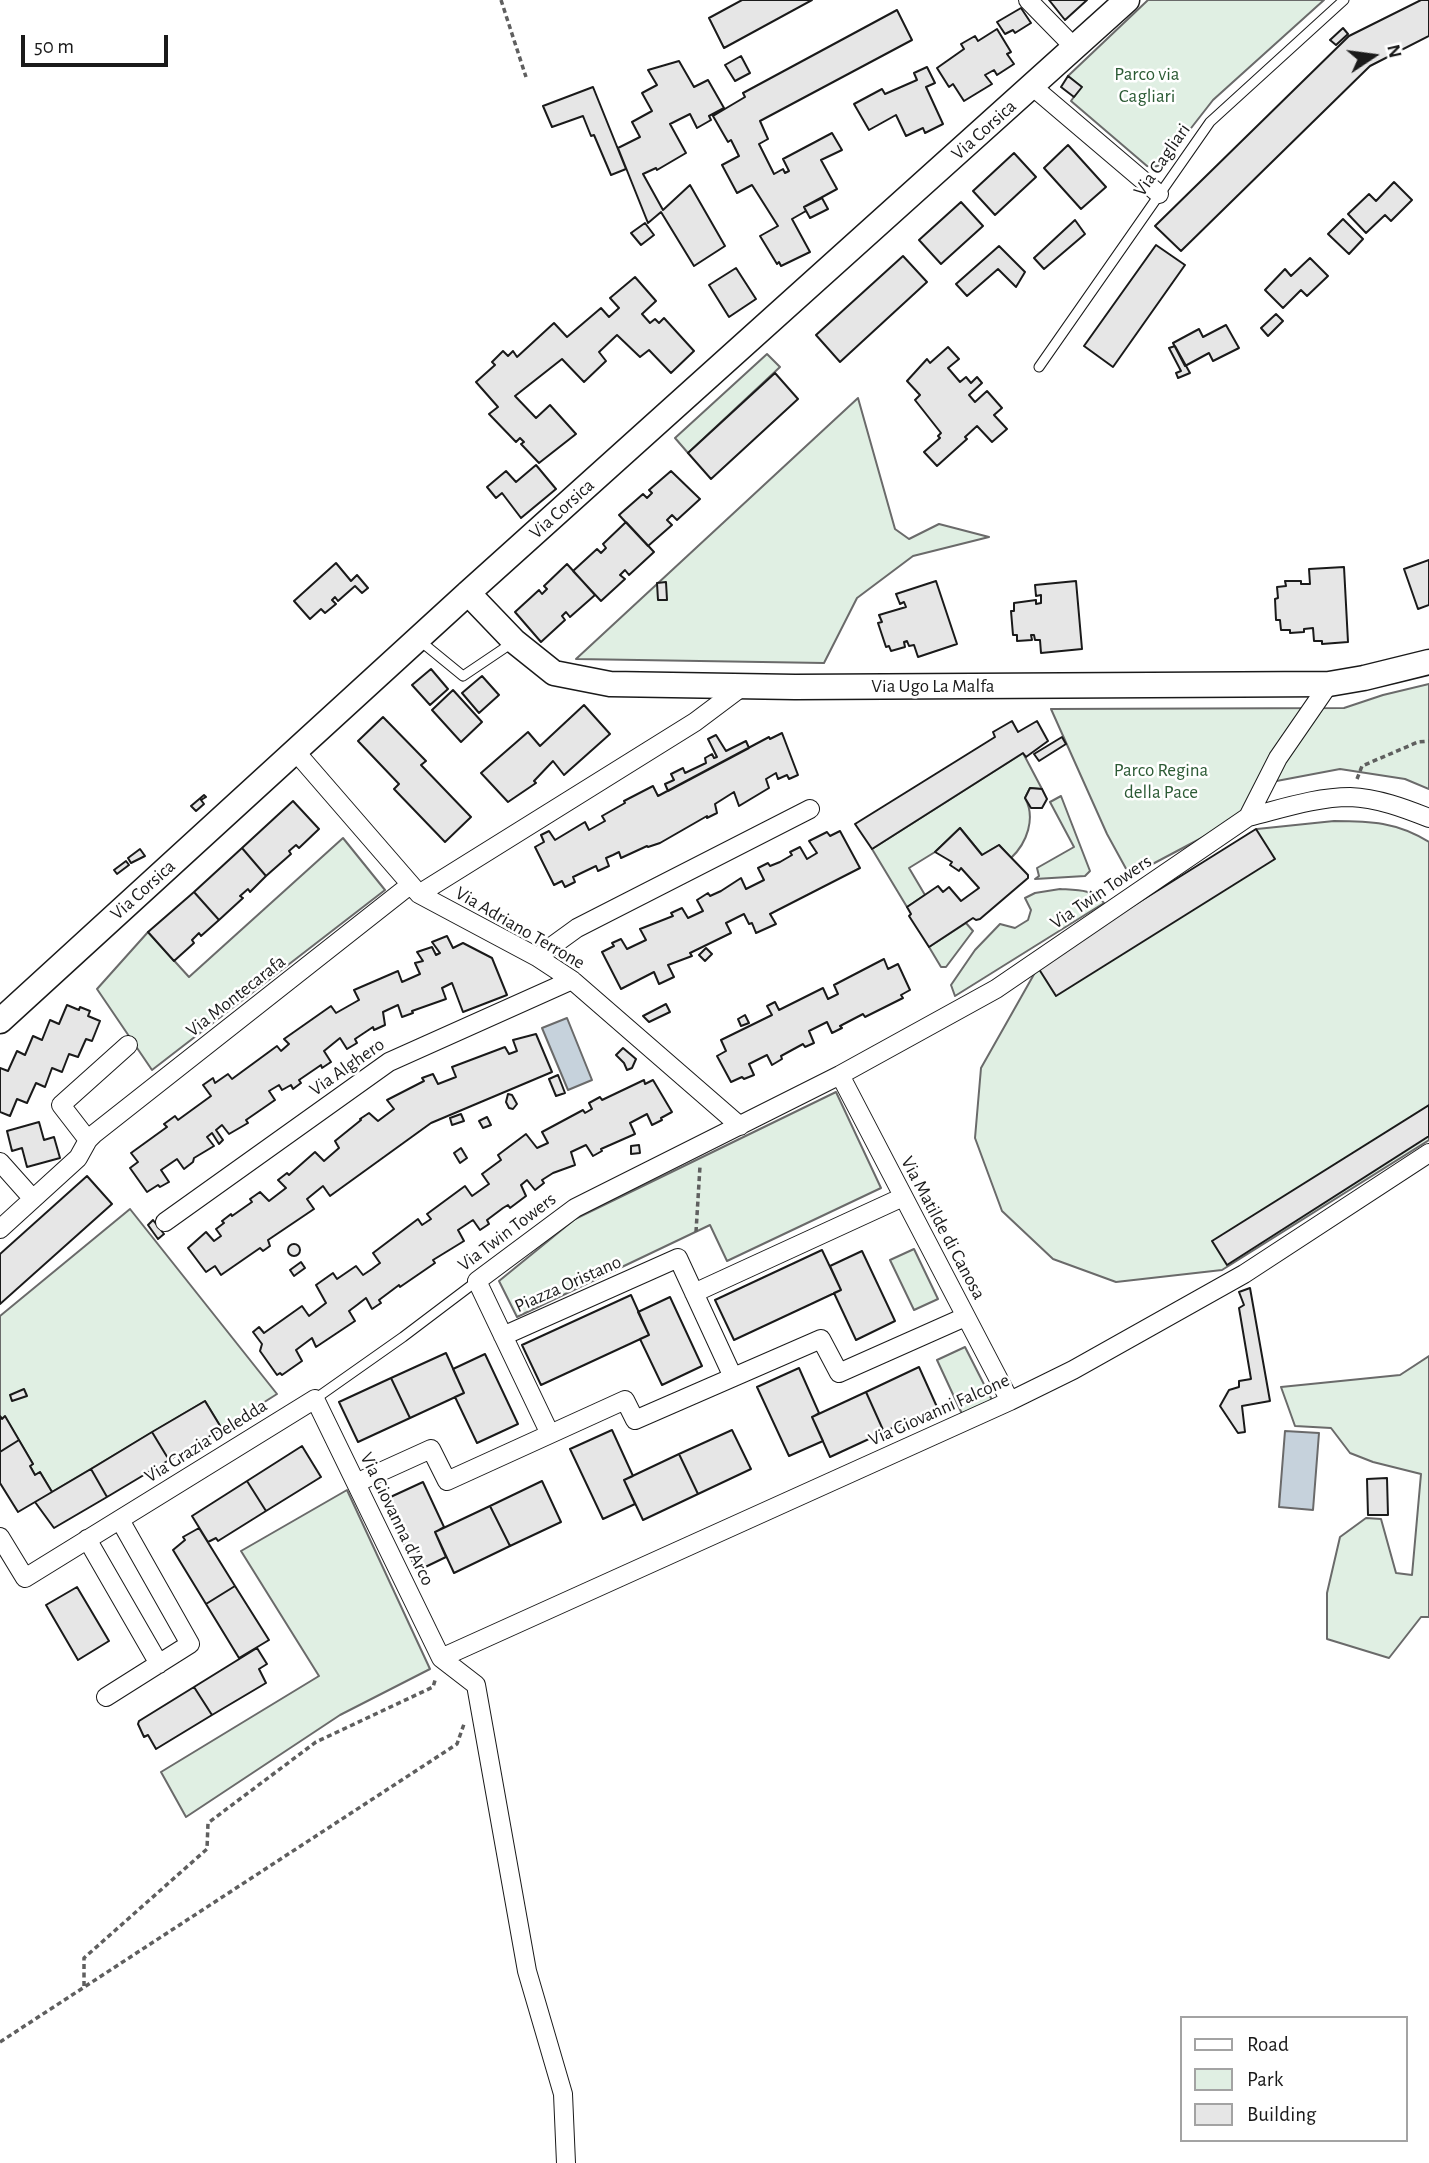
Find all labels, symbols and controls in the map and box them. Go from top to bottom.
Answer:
scale bar [24,21,172,65]
north arrow [1338,21,1408,91]
text: 50 m [34,36,74,57]
text: N [1383,43,1405,60]
park label: Parco via Cagliari [1114,63,1180,107]
street label: Via Corsica [947,95,1021,165]
street label: Via Cagliari [1129,119,1195,201]
street label: Via Corsica [525,474,599,544]
street label: Via Ugo La Malfa [871,675,995,697]
park label: Parco Regina della Pace [1114,759,1208,803]
street label: Via Twin Towers [1046,850,1156,934]
street label: Via Corsica [106,855,180,925]
street label: Via Adriano Terrone [451,882,589,974]
street label: Via Montecarafa [182,950,290,1042]
street label: Via Alghero [305,1033,389,1101]
street label: Via Matilde di Canosa [896,1153,990,1303]
street label: Via Twin Towers [453,1188,561,1276]
street label: Piazza Oristano [511,1250,625,1318]
street label: Via Giovanni Falcone [865,1369,1013,1451]
street label: Via Grazia Deledda [140,1394,272,1488]
street label: Via Giovanna d'Arco [355,1449,439,1589]
legend [1180,2016,1408,2142]
text: Road [1247,2034,1289,2055]
text: Park [1247,2069,1283,2090]
text: Building [1247,2104,1316,2125]

